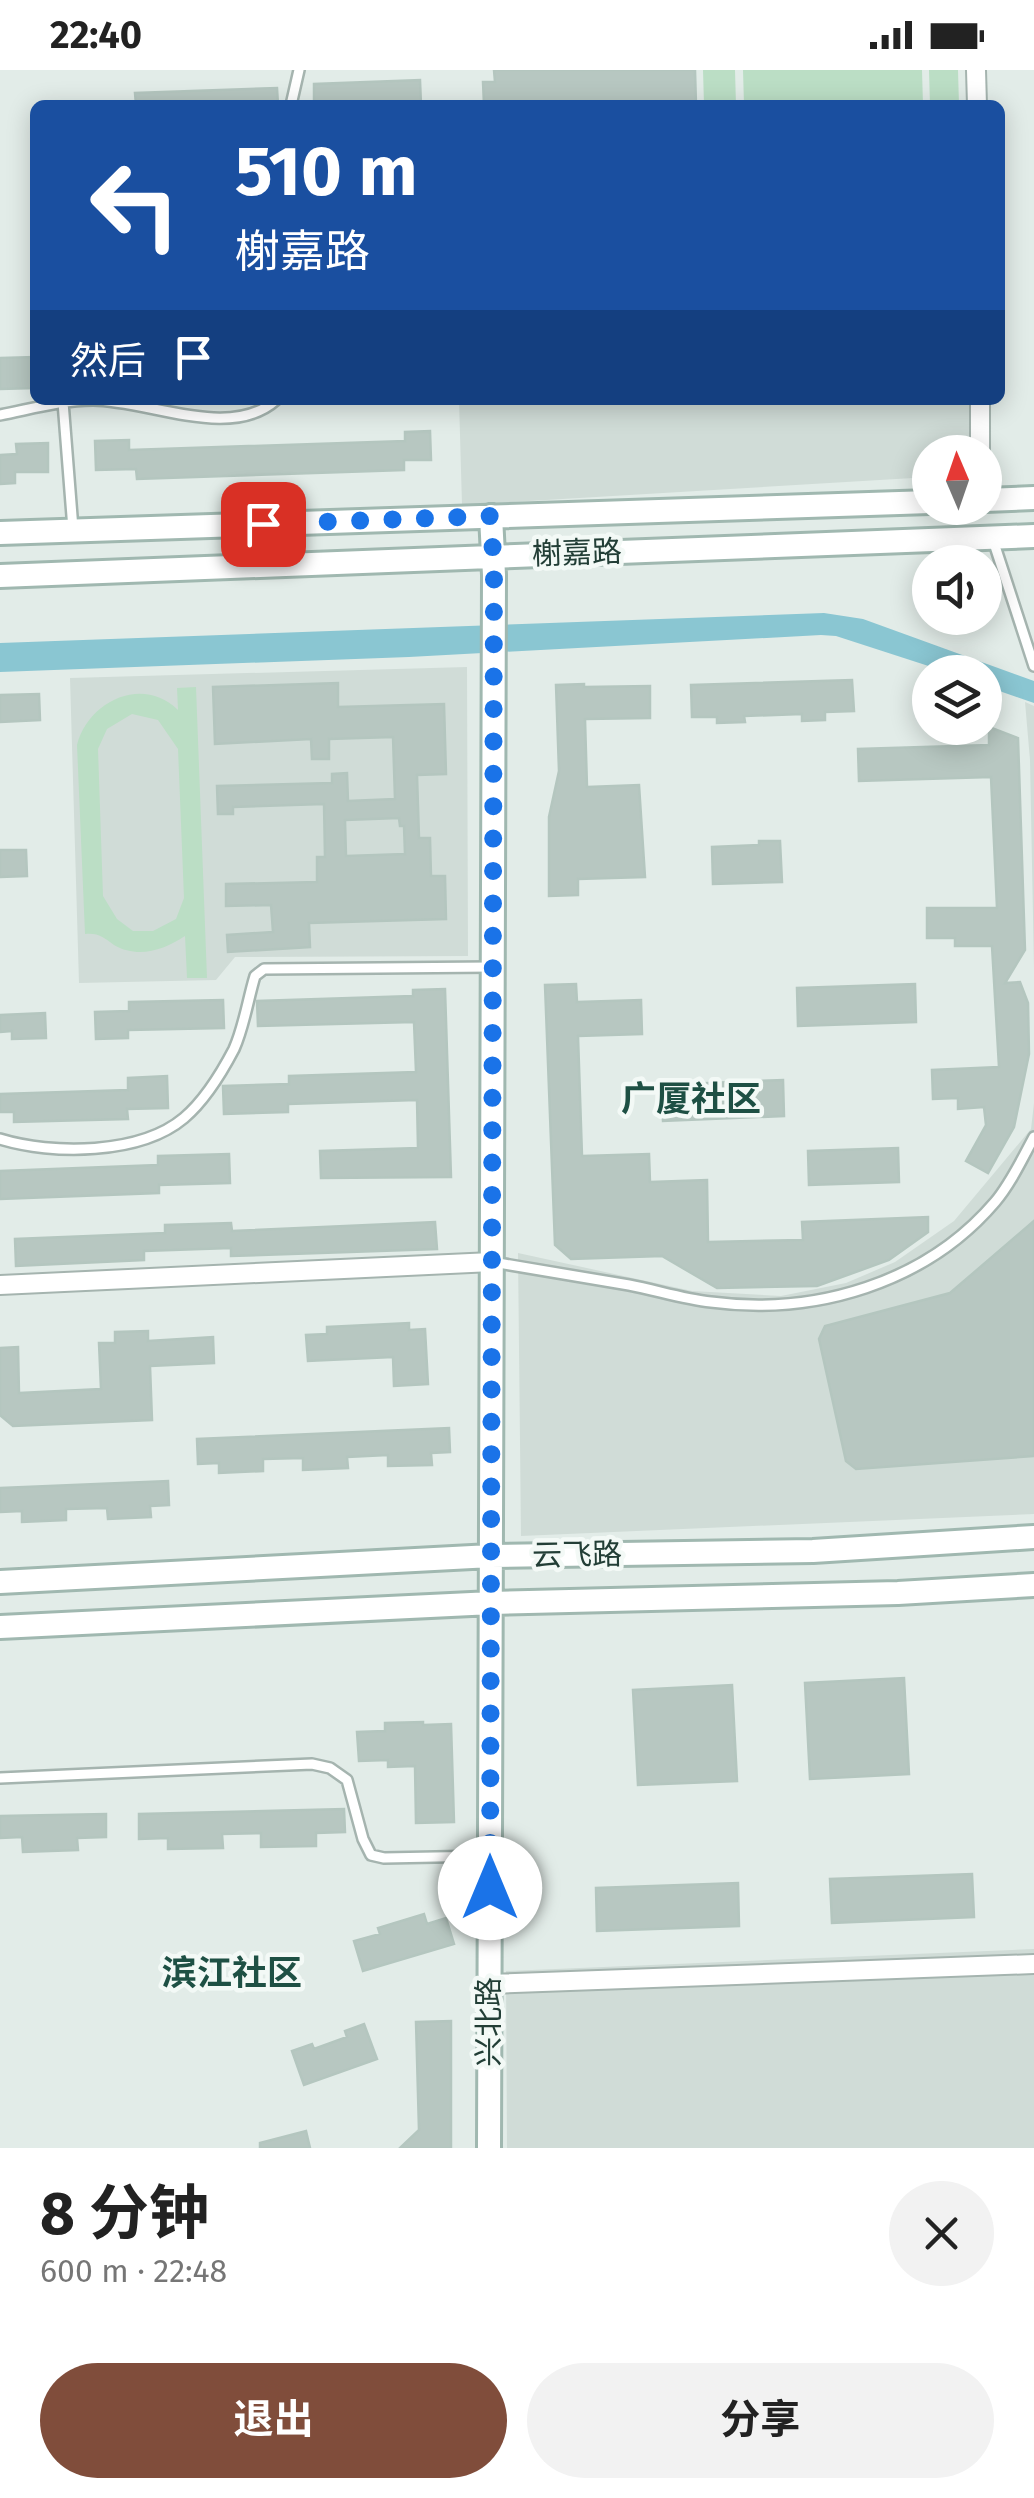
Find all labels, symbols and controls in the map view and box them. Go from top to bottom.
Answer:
text: 22:40 [50,12,142,58]
text: 510 m [235,130,418,214]
icon: left [70,140,200,270]
text: 榭嘉路 [235,225,370,279]
icon: arrive [166,330,221,385]
text: 然后 [70,338,146,384]
north arrow [912,435,1002,525]
map controls [912,435,1002,745]
pin [221,482,306,567]
icon: arrive [236,497,291,552]
street label: 榭嘉路 [531,533,623,573]
button: sound [912,545,1002,635]
button: layers [912,655,1002,745]
district label: 广厦社区 [621,1078,761,1120]
street label: 云飞路 [532,1536,622,1574]
position arrow [438,1836,542,1940]
district label: 滨江社区 [162,1952,302,1994]
street label: 兴北路 [471,1977,507,2067]
text: 8 分钟 [40,2178,209,2250]
button: close [889,2181,994,2286]
text: 600 m · 22:48 [40,2252,227,2290]
button: 退出 [40,2363,507,2478]
button: 分享 [527,2363,994,2478]

